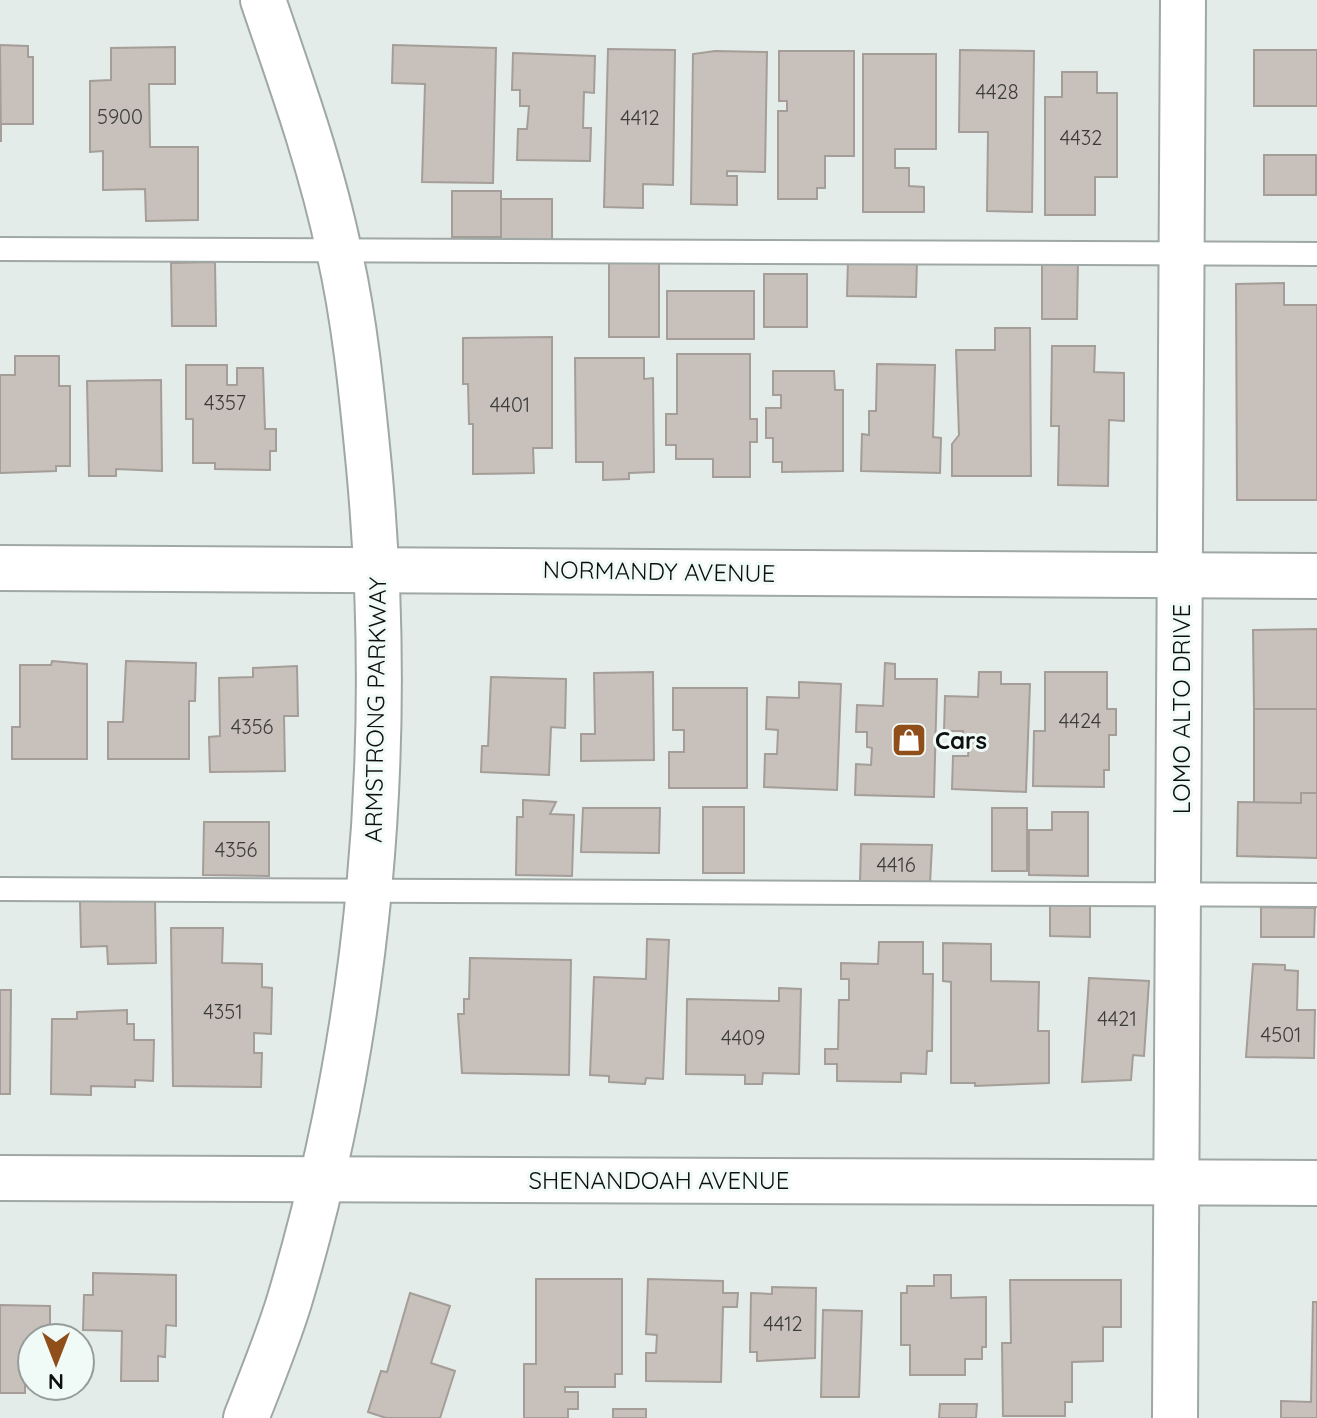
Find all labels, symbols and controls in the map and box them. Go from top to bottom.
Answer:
house number: 4428 [976,79,1018,104]
house number: 5900 [97,104,143,129]
house number: 4412 [620,105,660,130]
house number: 4432 [1060,125,1102,150]
house number: 4357 [204,390,246,415]
house number: 4401 [490,392,530,417]
street label: NORMANDY AVENUE [542,554,776,588]
street label: ARMSTRONG PARKWAY [358,577,392,843]
street label: LOMO ALTO DRIVE [1166,604,1196,814]
house number: 4424 [1059,708,1101,733]
house number: 4356 [231,714,274,739]
shop icon: Cars [890,721,928,759]
place label: Cars [935,725,987,755]
house number: 4356 [215,837,258,862]
house number: 4416 [876,852,916,877]
house number: 4351 [203,999,243,1024]
house number: 4421 [1097,1006,1137,1031]
house number: 4501 [1261,1022,1301,1047]
house number: 4409 [721,1025,765,1050]
street label: SHENANDOAH AVENUE [529,1165,789,1195]
house number: 4412 [763,1311,803,1336]
north arrow [16,1322,96,1402]
text: N [48,1368,64,1396]

